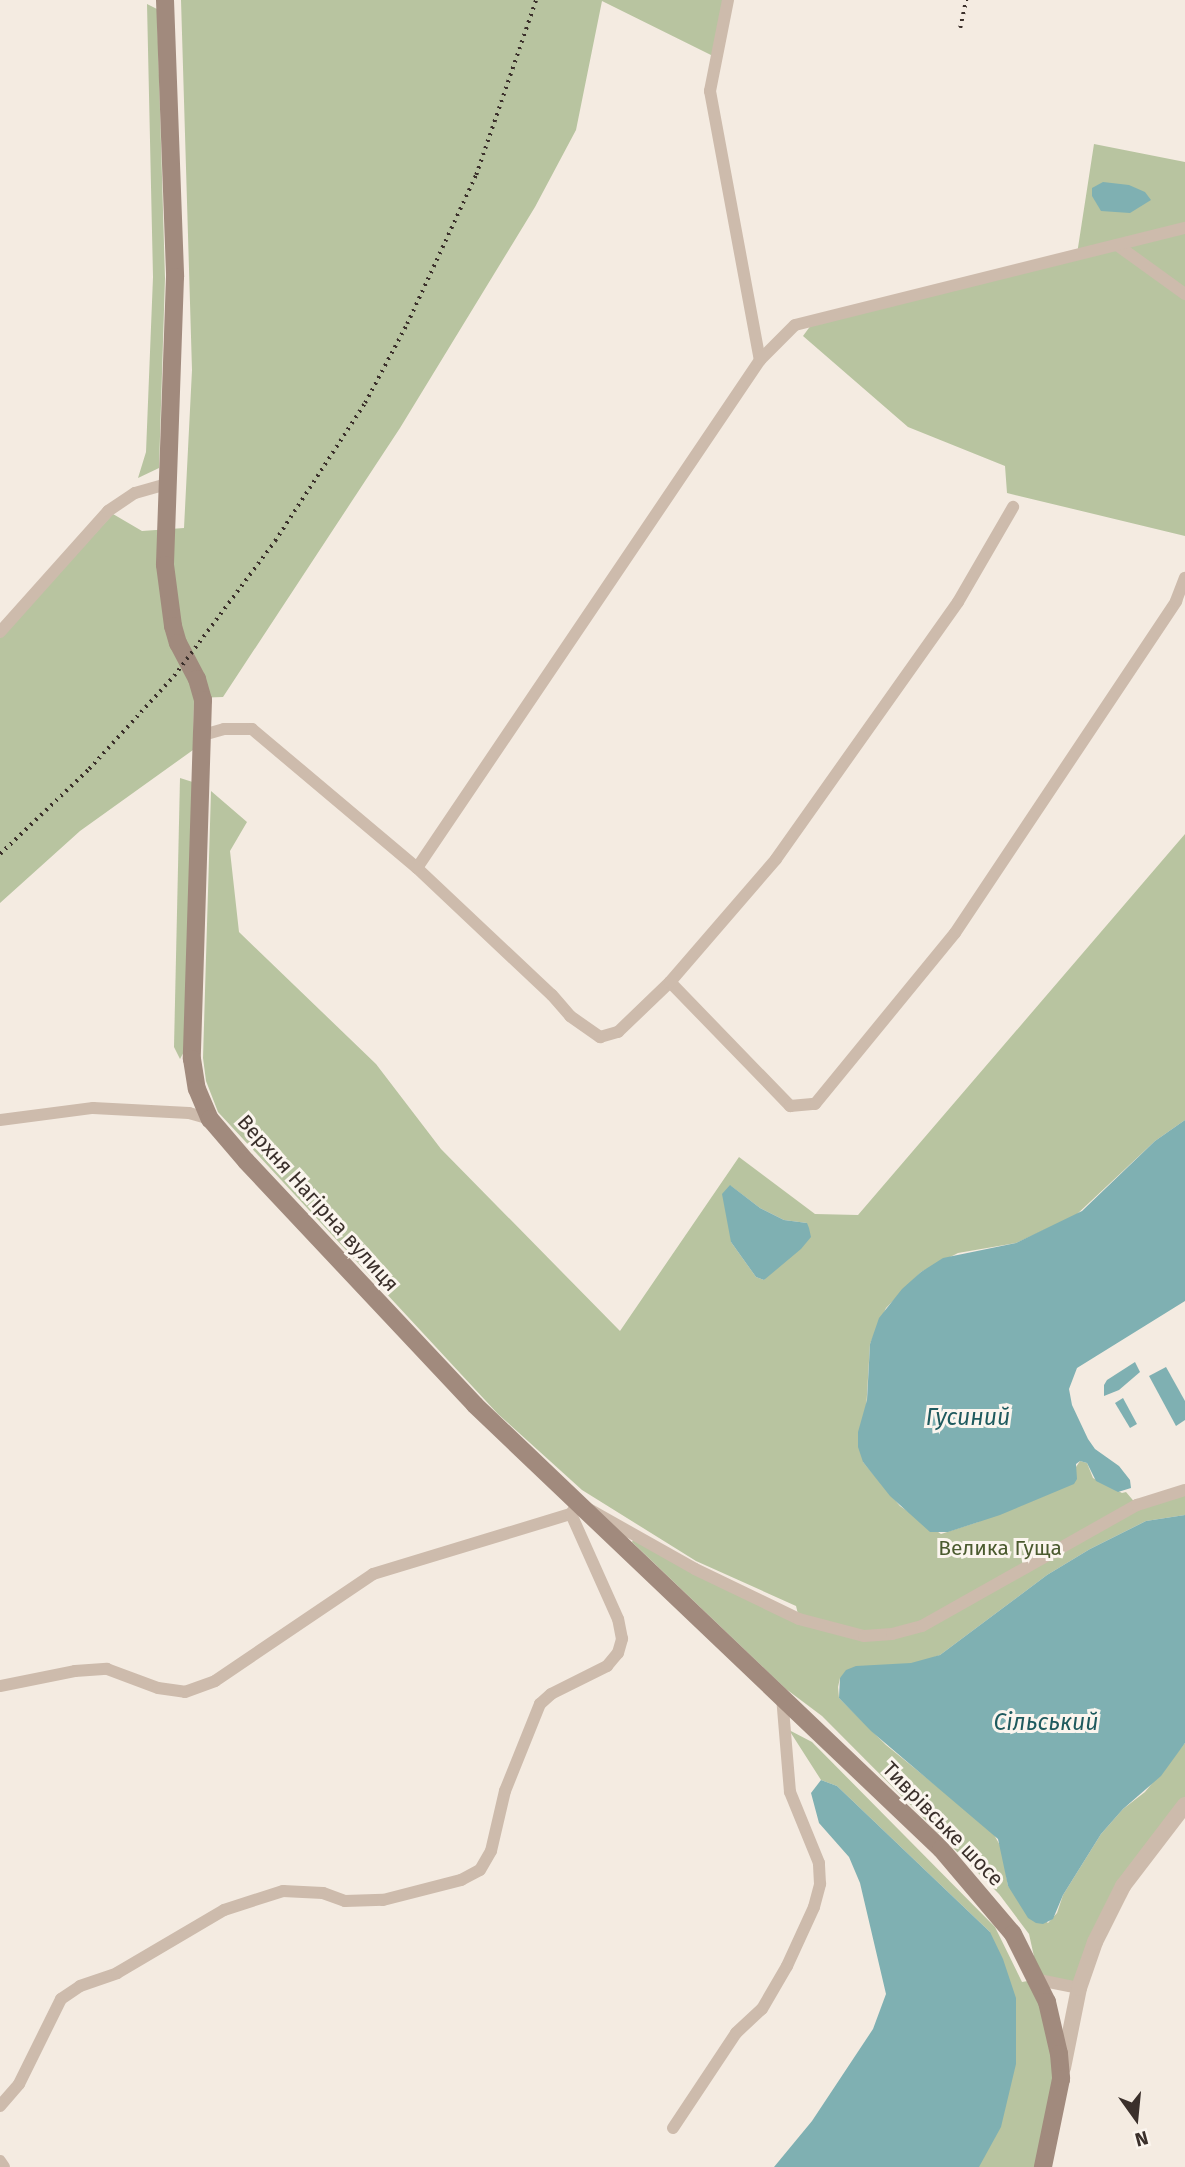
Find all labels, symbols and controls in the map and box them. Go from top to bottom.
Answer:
street label: Верхня Нагірна вулиця [232,1109,404,1297]
water label: Гусиний [926,1403,1010,1431]
park label: Велика Гуща [938,1535,1062,1561]
water label: Сільський [993,1708,1099,1736]
street label: Тиврівське шосе [877,1756,1009,1892]
north arrow [1101,2083,1171,2153]
text: N [1133,2126,1151,2152]

